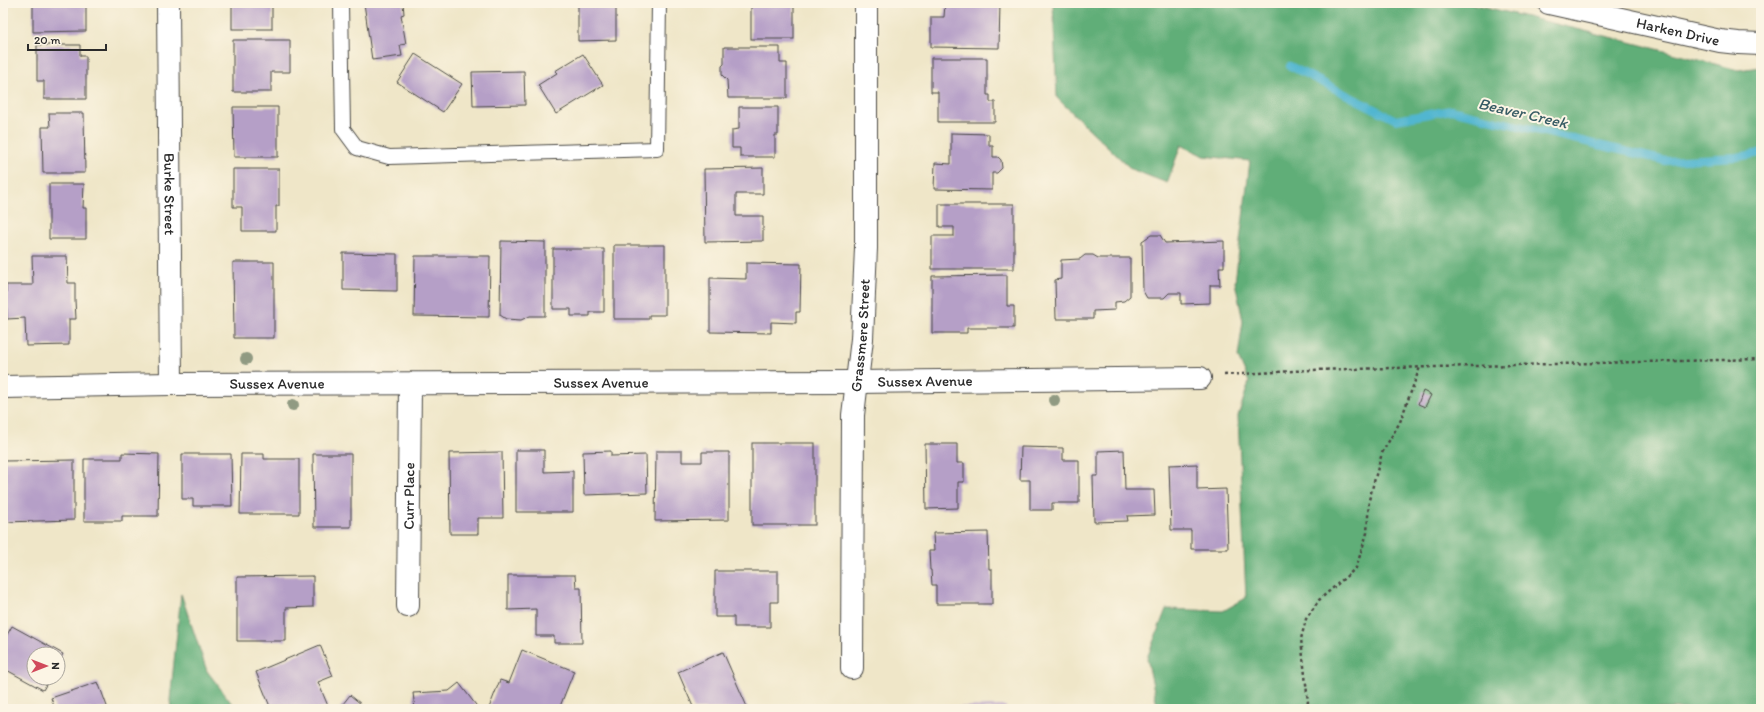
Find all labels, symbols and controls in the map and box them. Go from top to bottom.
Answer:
street label: Harken Drive [1635,14,1721,50]
scale bar [28,26,106,52]
text: 20 m [34,33,61,47]
water label: Beaver Creek [1477,94,1570,133]
street label: Burke Street [160,153,179,236]
street label: Grassmere Street [847,278,874,393]
street label: Sussex Avenue [877,372,973,391]
street label: Sussex Avenue [553,374,649,392]
street label: Sussex Avenue [229,375,325,393]
street label: Curr Place [400,462,418,530]
north arrow [26,646,66,686]
text: N [49,662,62,670]

